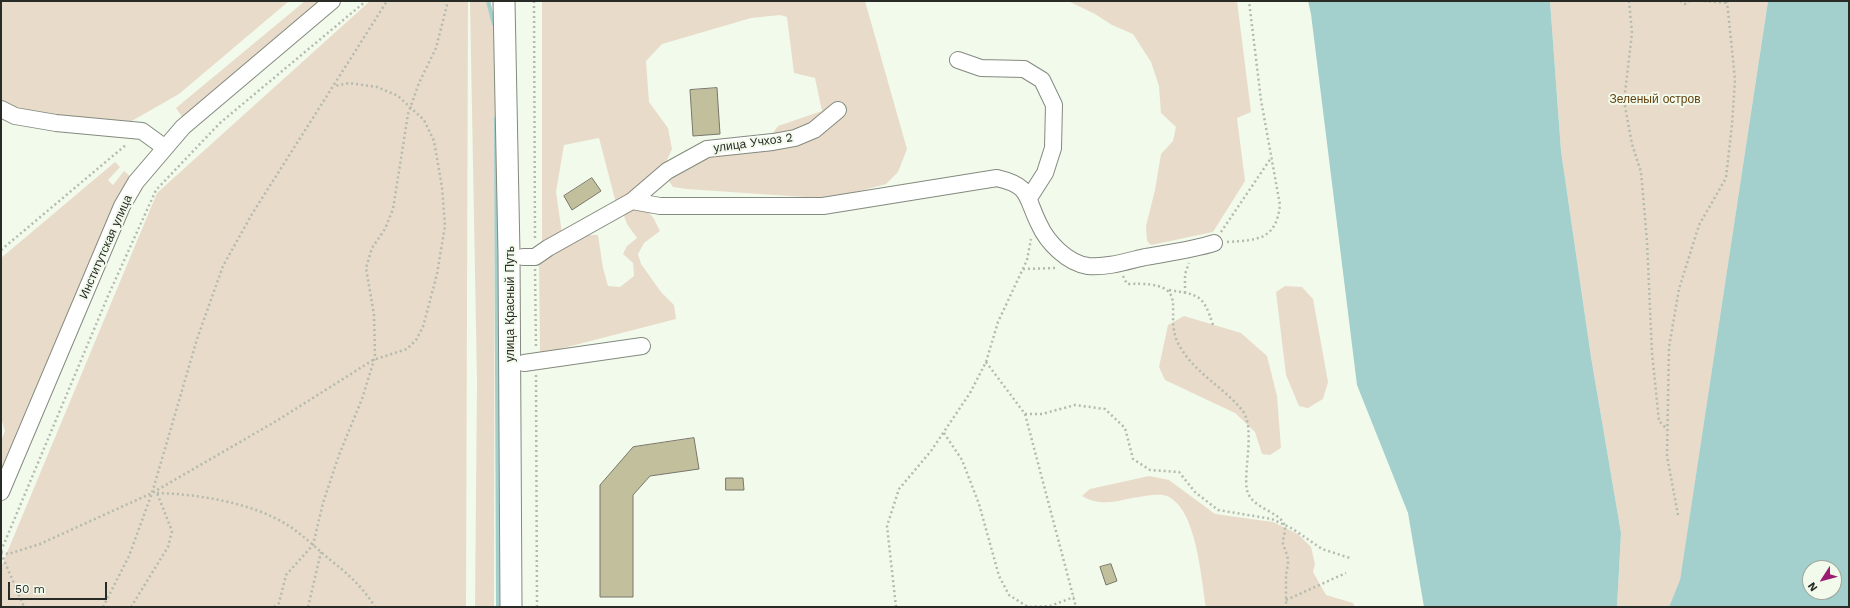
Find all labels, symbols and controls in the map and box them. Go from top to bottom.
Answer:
park label: Зеленый остров [1609,92,1701,106]
street label: улица Учхоз 2 [712,130,794,156]
street label: Институтская улица [77,193,135,301]
street label: улица Красный Путь [503,246,517,362]
north arrow [1802,560,1842,600]
scale bar [10,574,109,600]
text: N [1805,580,1820,594]
text: 50 m [15,582,45,596]

